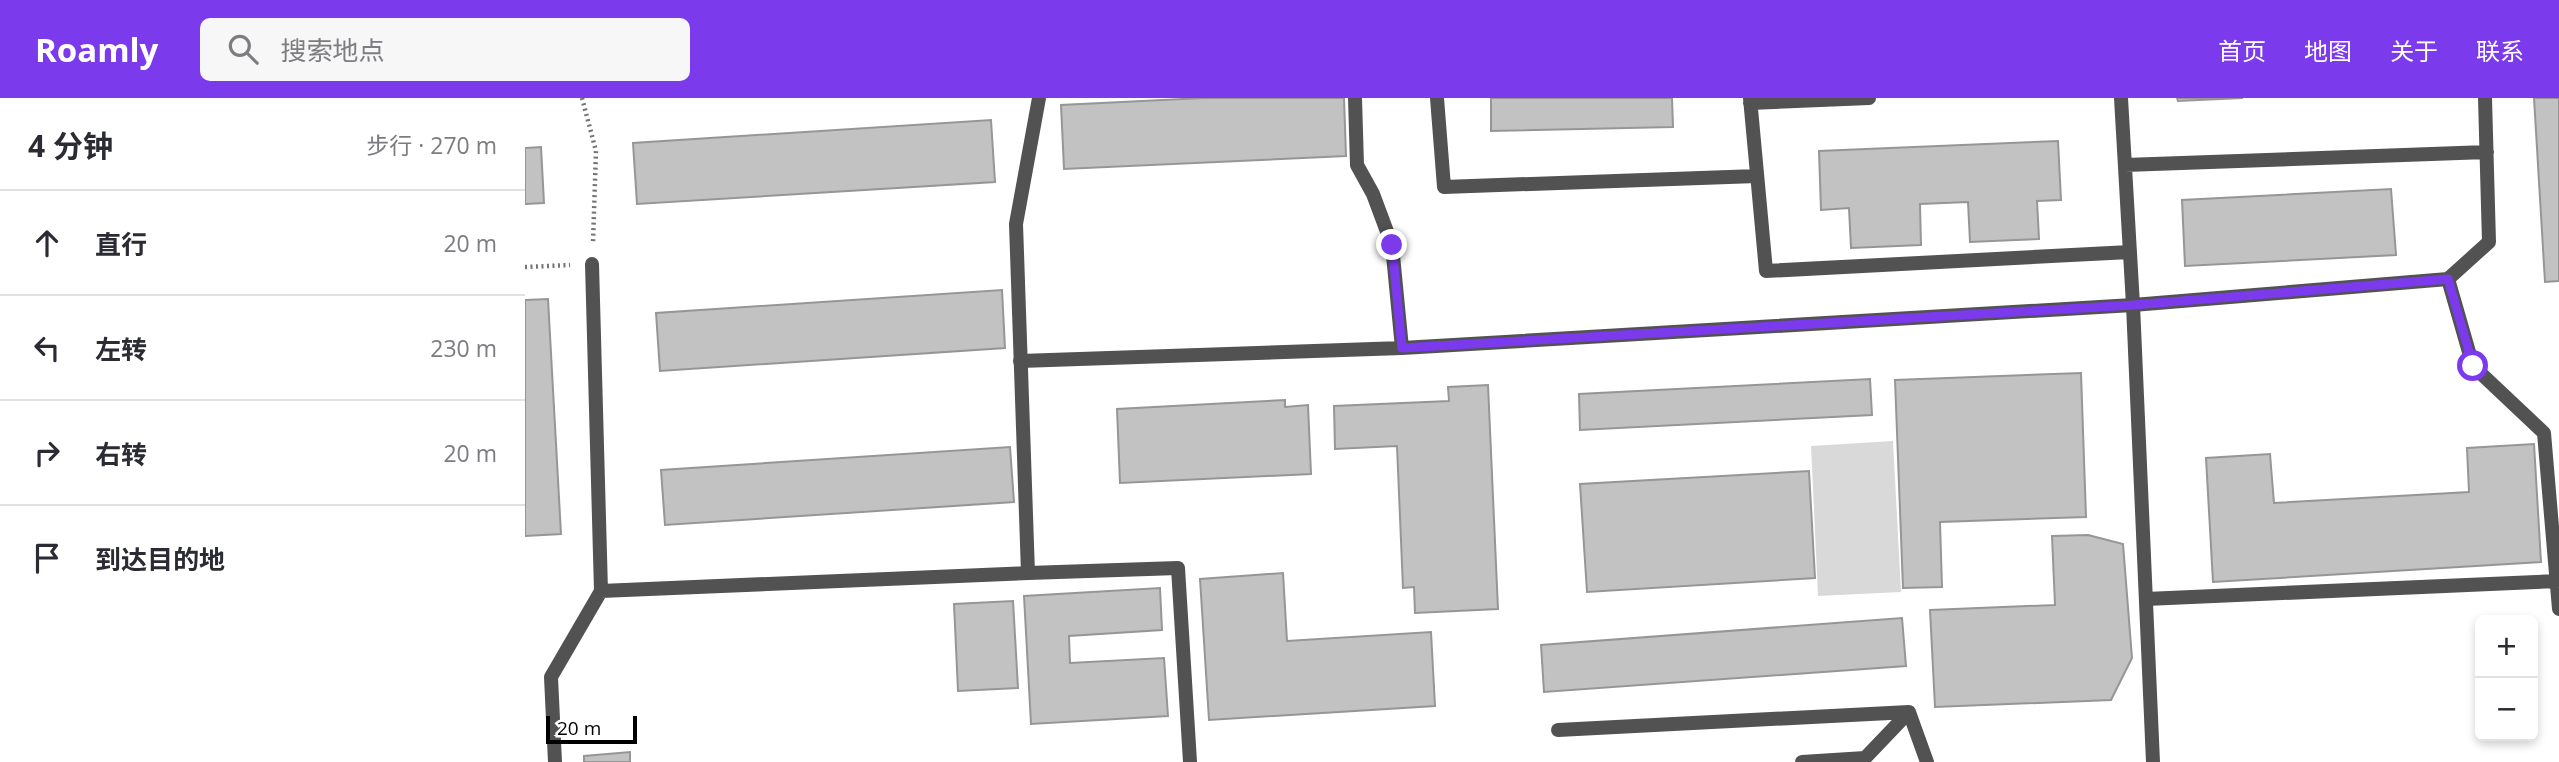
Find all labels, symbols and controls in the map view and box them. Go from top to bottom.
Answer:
search box [200,18,690,81]
text: Roamly [35,27,158,72]
icon: search [224,30,262,68]
text: 搜索地点 [280,32,384,68]
text: 首页 [2218,34,2266,67]
text: 地图 [2304,34,2352,67]
text: 关于 [2390,34,2438,67]
text: 联系 [2476,34,2524,67]
text: 4 分钟 [28,125,113,166]
text: 步行 · 270 m [366,129,497,161]
icon: ahead [28,224,66,262]
text: 直行 [95,226,147,262]
text: 20 m [443,227,497,259]
route end [1376,229,1407,260]
icon: left [28,329,66,367]
text: 左转 [95,331,147,367]
text: 230 m [430,332,497,364]
route start [2457,350,2488,381]
icon: right [28,434,66,472]
text: 右转 [95,436,147,472]
text: 20 m [443,437,497,469]
icon: arrive [28,539,66,577]
text: 到达目的地 [95,541,225,577]
map controls [2475,615,2538,741]
button: + [2475,615,2538,678]
button: − [2475,678,2538,741]
scale bar [546,713,637,745]
text: 20 m [557,715,601,741]

